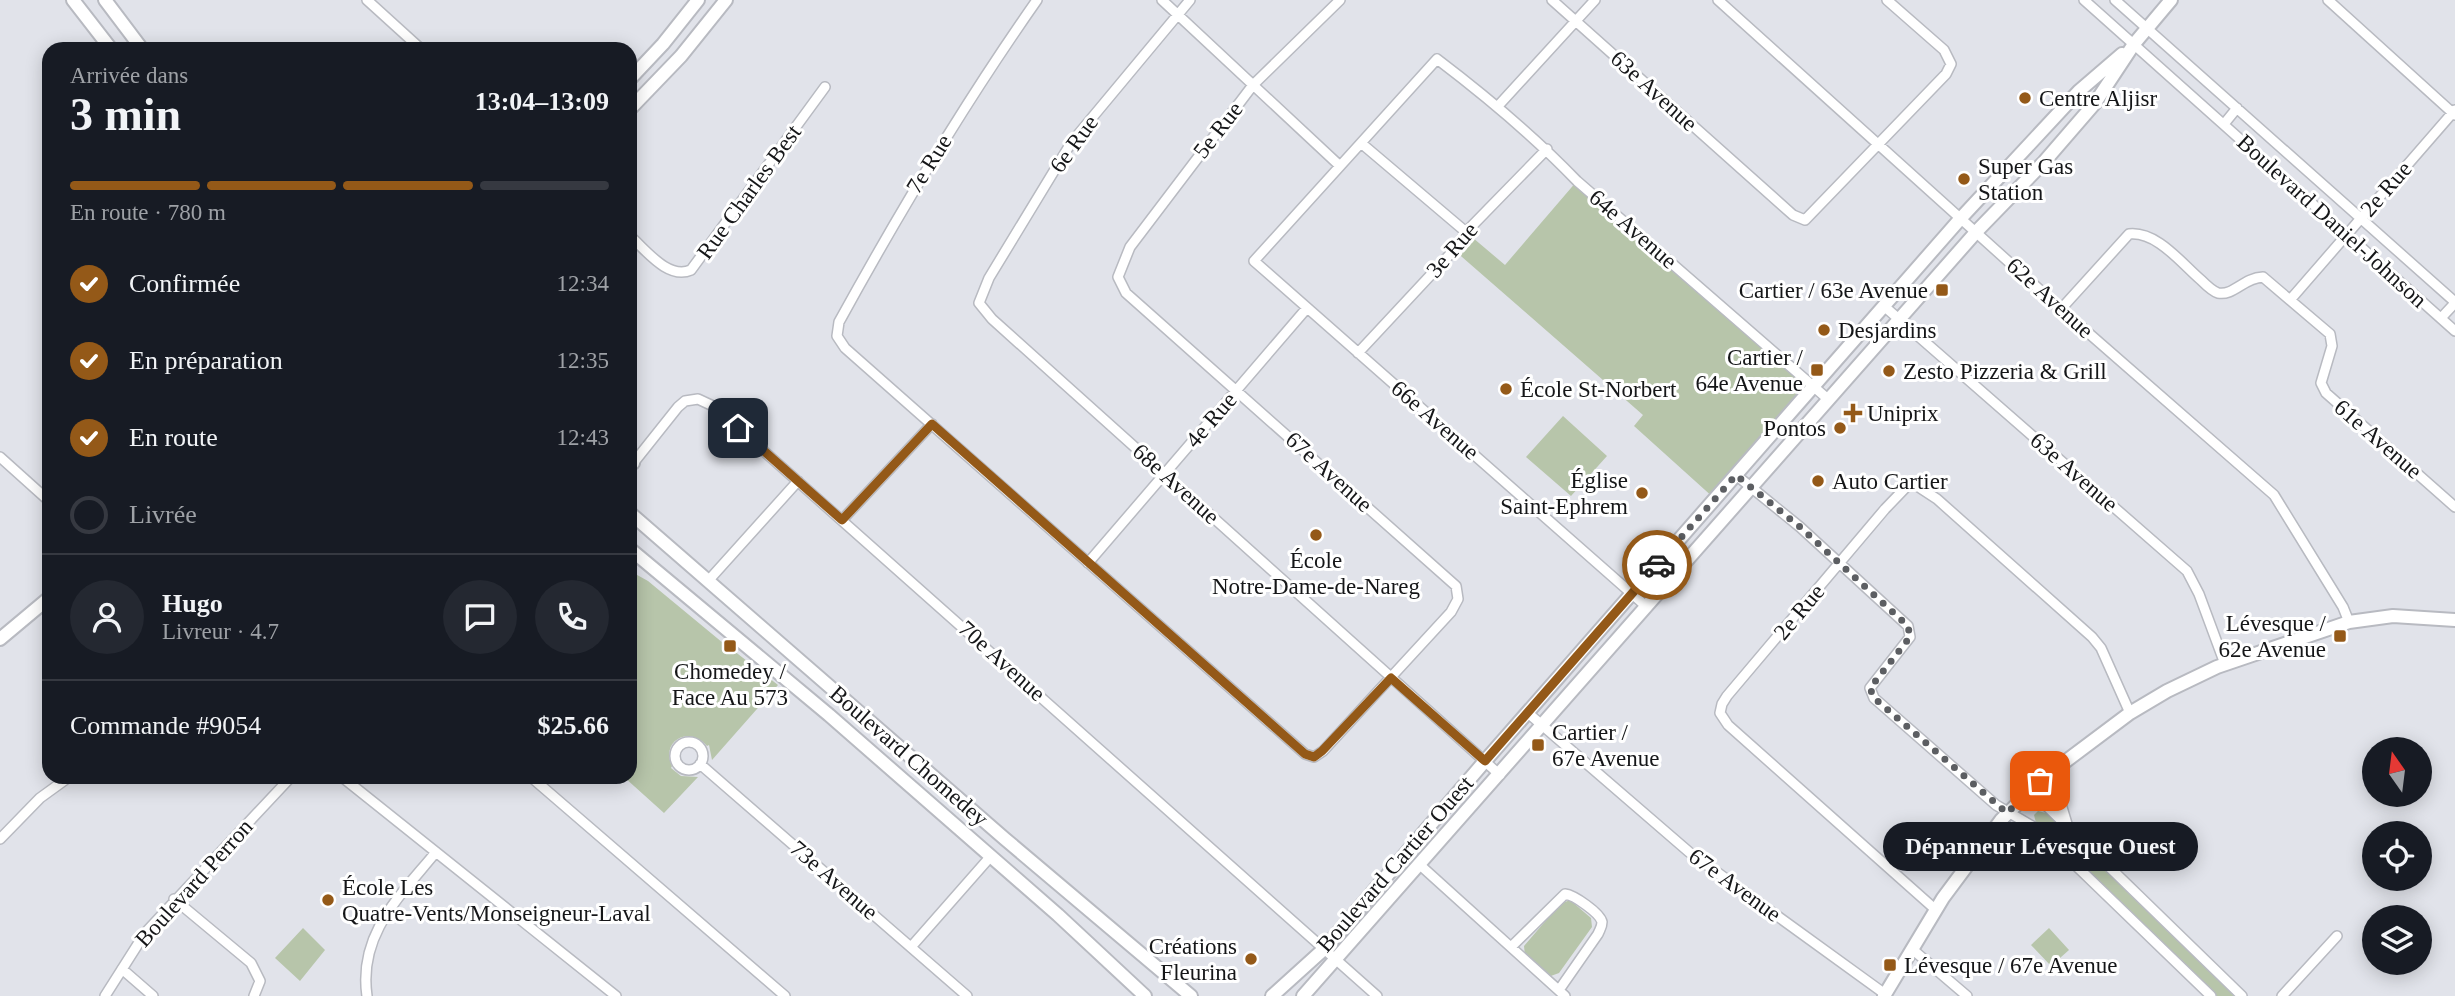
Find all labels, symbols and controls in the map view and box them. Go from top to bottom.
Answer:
street label: 63e Avenue [1606,46,1702,136]
text: Arrivée dans [70,63,188,88]
place label: Centre Aljisr [2039,86,2158,111]
text: 13:04–13:09 [475,87,609,116]
text: 3 min [70,89,181,140]
marker: Centre Aljisr [2017,90,2033,106]
street label: 5e Rue [1188,97,1248,163]
street label: 6e Rue [1045,111,1103,177]
street label: Rue Charles Best [692,120,806,264]
street label: Boulevard Daniel-Johnson [2232,129,2432,313]
street label: 7e Rue [901,130,957,198]
place label: Super Gas Station [1978,154,2073,205]
street label: 2e Rue [2355,156,2417,222]
marker: Super Gas Station [1956,171,1972,187]
street label: 64e Avenue [1584,184,1682,274]
text: En route · 780 m [70,200,226,225]
street label: 3e Rue [1421,217,1483,283]
street label: 62e Avenue [2002,253,2098,343]
icon: check [70,265,108,303]
text: Confirmée [129,269,240,298]
text: 12:34 [557,271,609,296]
place label: Cartier / 63e Avenue [1739,278,1928,303]
marker: Cartier / 63e Avenue [1934,282,1950,298]
place label: Desjardins [1838,318,1936,343]
marker: Desjardins [1816,322,1832,338]
icon: check [70,342,108,380]
place label: Cartier / 64e Avenue [1695,345,1804,396]
text: En préparation [129,346,283,375]
text: 12:35 [557,348,609,373]
place label: Zesto Pizzeria & Grill [1903,359,2107,384]
marker: Cartier / 64e Avenue [1809,362,1825,378]
marker: Zesto Pizzeria & Grill [1881,363,1897,379]
street label: 66e Avenue [1386,375,1484,465]
place label: École St-Norbert [1520,377,1677,402]
marker: École St-Norbert [1498,381,1514,397]
street label: 4e Rue [1180,387,1242,453]
street label: 61e Avenue [2329,394,2427,484]
pin [708,398,768,458]
place label: Uniprix [1867,401,1939,426]
marker: Uniprix [1845,405,1861,421]
icon: home [719,409,757,447]
place label: Pontos [1763,416,1826,441]
icon: check [70,419,108,457]
marker: Pontos [1832,420,1848,436]
text: En route [129,423,218,452]
text: 12:43 [557,425,609,450]
street label: 67e Avenue [1281,427,1377,517]
street label: 63e Avenue [2025,427,2123,517]
street label: 68e Avenue [1128,439,1224,529]
place label: Église Saint-Ephrem [1500,468,1628,519]
place label: Auto Cartier [1832,469,1948,494]
marker: Auto Cartier [1810,473,1826,489]
marker: Église Saint-Ephrem [1634,485,1650,501]
text: Livrée [129,500,197,529]
marker: École Notre-Dame-de-Nareg [1308,527,1324,543]
courier [1622,530,1692,600]
icon: car [1638,546,1676,584]
place label: École Notre-Dame-de-Nareg [1212,548,1421,599]
street label: 2e Rue [1769,579,1829,645]
button: person [70,580,144,654]
button: chat [443,580,517,654]
button: phone [535,580,609,654]
text: Hugo [162,589,223,618]
place label: Lévesque / 62e Avenue [2218,611,2327,662]
street label: 70e Avenue [954,616,1050,706]
text: Livreur · 4.7 [162,619,279,644]
marker: Lévesque / 62e Avenue [2332,628,2348,644]
marker: Chomedey / Face Au 573 [722,638,738,654]
place label: Chomedey / Face Au 573 [672,659,788,710]
street label: Boulevard Chomedey [825,681,993,832]
text: Commande #9054 [70,711,261,740]
text: $25.66 [538,711,609,740]
place label: Cartier / 67e Avenue [1552,720,1660,771]
marker: Cartier / 67e Avenue [1530,737,1546,753]
north arrow [2362,737,2432,807]
map controls [2362,737,2432,975]
pin [2010,751,2070,811]
icon: bag [2021,762,2059,800]
street label: Boulevard Cartier Ouest [1312,771,1479,957]
street label: Boulevard Perron [130,814,258,952]
button: locate [2362,821,2432,891]
callout: Dépanneur Lévesque Ouest [1882,823,2198,872]
text: Dépanneur Lévesque Ouest [1905,834,2176,859]
street label: 73e Avenue [785,835,883,925]
street label: 67e Avenue [1684,843,1786,927]
place label: École Les Quatre-Vents/Monseigneur-Laval [342,875,651,926]
marker: École Les Quatre-Vents/Monseigneur-Laval [320,892,336,908]
button: layers [2362,905,2432,975]
place label: Créations Fleurina [1149,934,1237,985]
marker: Créations Fleurina [1243,951,1259,967]
place label: Lévesque / 67e Avenue [1904,953,2118,978]
marker: Lévesque / 67e Avenue [1882,957,1898,973]

